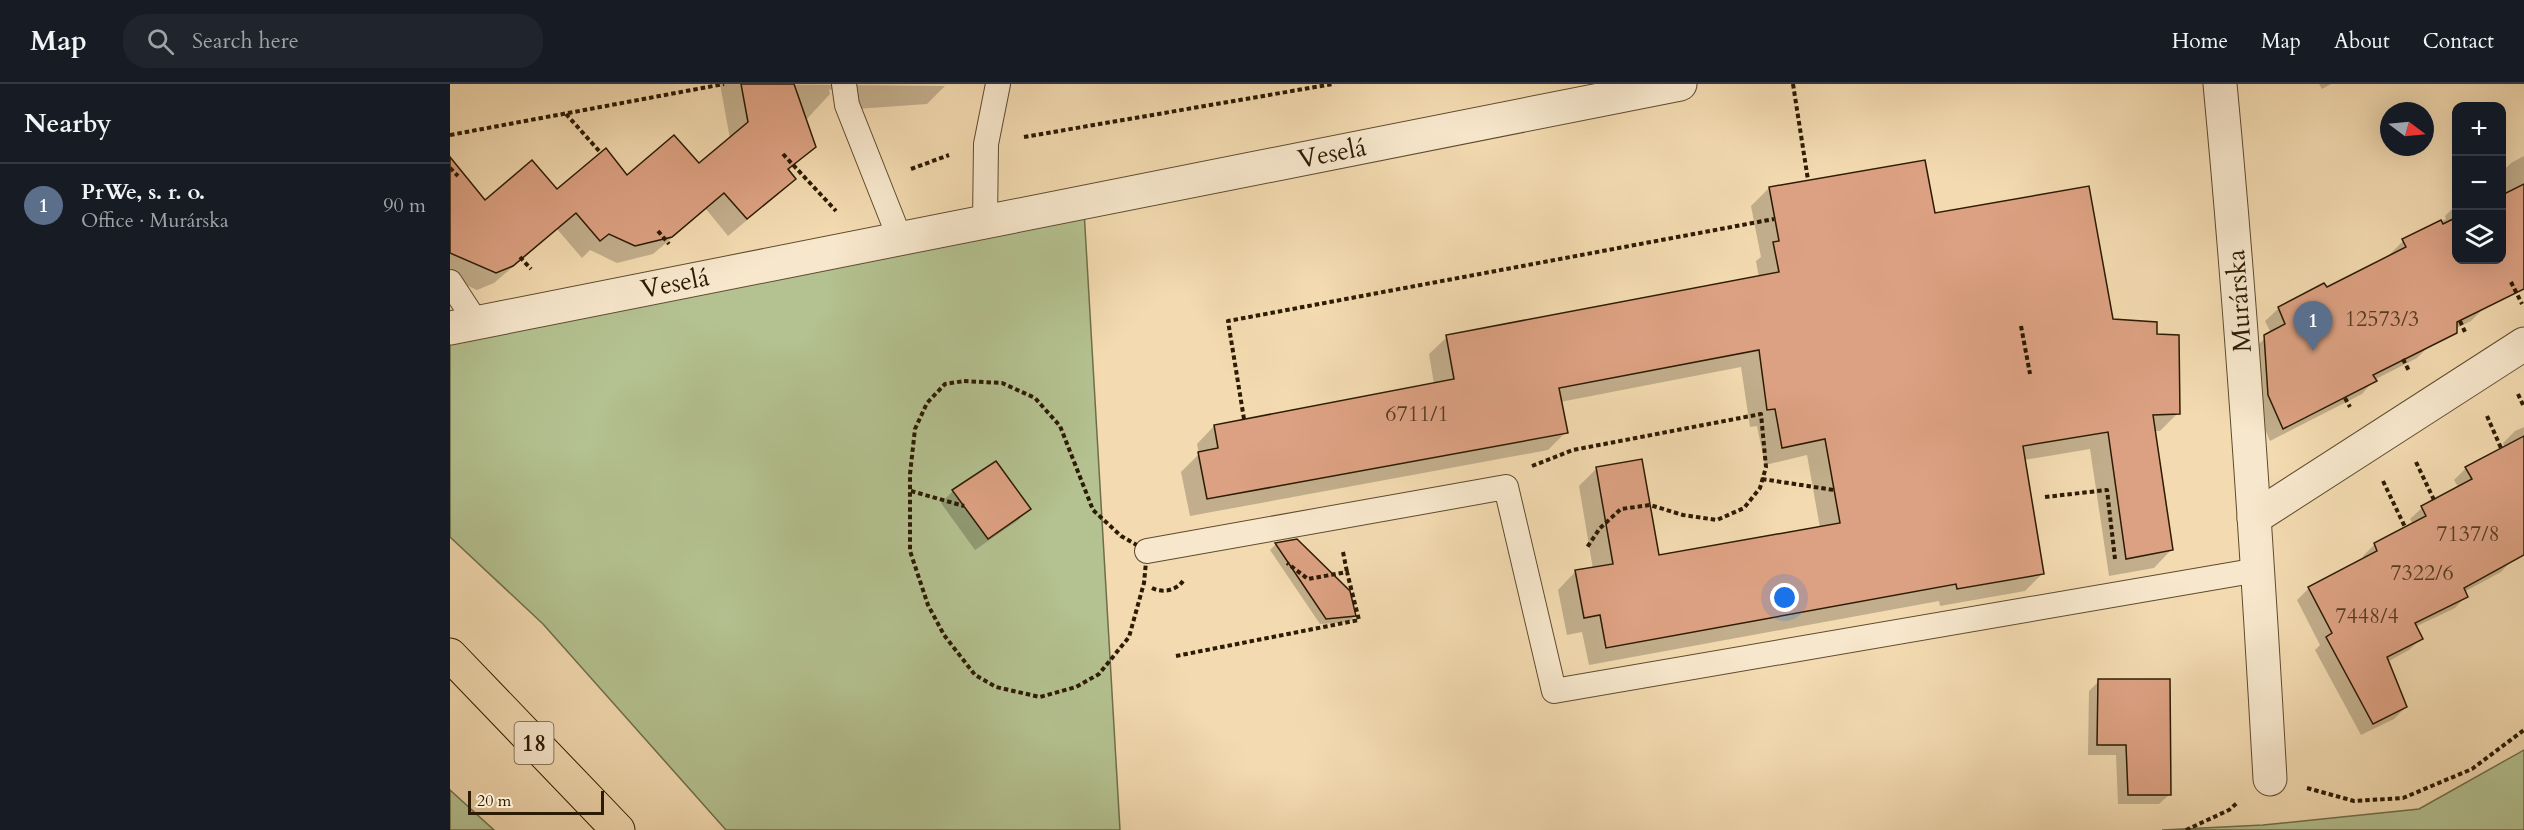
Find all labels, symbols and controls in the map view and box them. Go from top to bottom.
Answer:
search box [123,14,543,68]
text: Map [30,22,87,60]
icon: search [144,25,177,58]
text: Search here [192,26,299,56]
text: Home [2172,27,2228,56]
text: Map [2261,27,2301,56]
text: About [2334,27,2390,56]
text: Contact [2423,27,2494,56]
north arrow [2380,102,2434,156]
map controls [2452,102,2506,264]
button: + [2452,102,2506,156]
text: Nearby [24,106,112,141]
street label: Veselá [1295,129,1369,177]
button: − [2452,156,2506,210]
text: PrWe, s. r. o. [81,177,205,207]
text: 1 [38,192,49,219]
text: 90 m [383,192,426,219]
text: Office · Murárska [81,207,229,234]
button: layers [2452,210,2506,264]
street label: Murárska [2218,248,2260,354]
street label: Veselá [638,259,712,307]
pin: 1 [2294,302,2332,351]
house number: 12573/3 [2345,304,2419,334]
house number: 6711/1 [1385,399,1449,429]
house number: 7137/8 [2436,519,2500,549]
house number: 7322/6 [2390,558,2454,588]
your location [1770,583,1799,612]
house number: 7448/4 [2335,601,2399,631]
road number: 18 [514,722,554,764]
scale bar [468,788,604,816]
text: 20 m [477,790,511,812]

